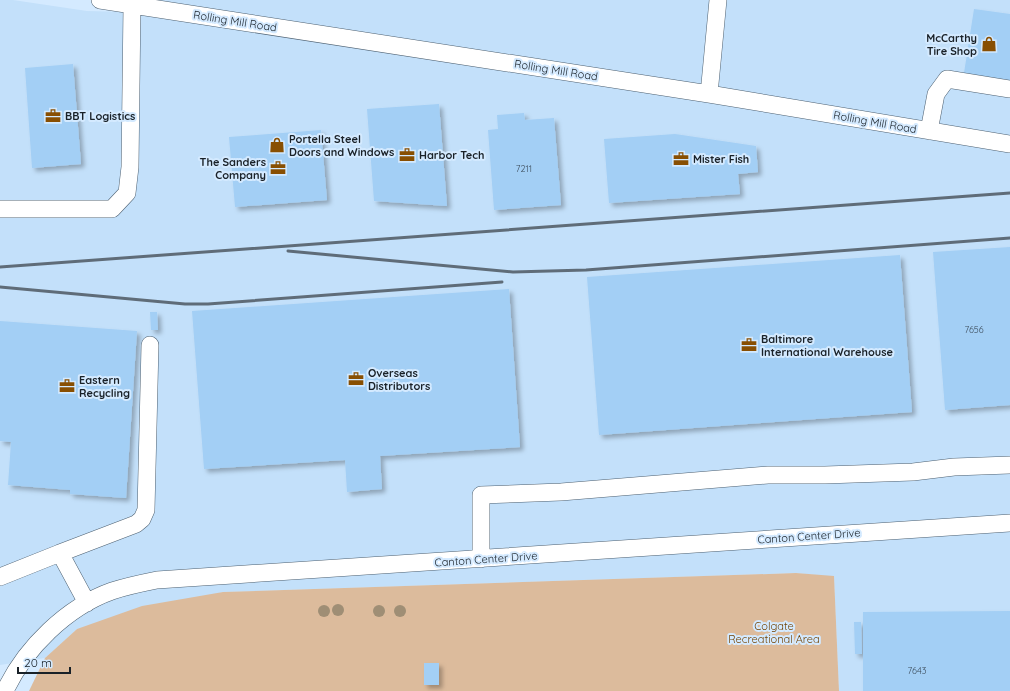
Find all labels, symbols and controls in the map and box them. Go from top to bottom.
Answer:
street label: Rolling Mill Road [192,7,278,35]
place label: McCarthy Tire Shop [926,31,977,58]
shop icon: McCarthy Tire Shop [980,35,998,53]
street label: Rolling Mill Road [513,56,599,84]
office icon: BBT Logistics [44,107,62,125]
street label: Rolling Mill Road [832,108,918,136]
place label: BBT Logistics [65,109,135,123]
place label: Portella Steel Doors and Windows [289,132,394,159]
shop icon: Portella Steel Doors and Windows [268,136,286,154]
office icon: Harbor Tech [398,146,416,164]
place label: Harbor Tech [419,148,484,162]
office icon: Mister Fish [672,150,690,168]
place label: Mister Fish [693,152,749,166]
place label: The Sanders Company [200,155,266,182]
office icon: The Sanders Company [269,159,287,177]
house number: 7211 [516,163,532,174]
house number: 7656 [965,324,984,335]
place label: Baltimore International Warehouse [761,332,893,359]
office icon: Baltimore International Warehouse [740,336,758,354]
place label: Overseas Distributors [368,366,430,393]
office icon: Overseas Distributors [347,370,365,388]
place label: Eastern Recycling [79,373,130,400]
office icon: Eastern Recycling [58,377,76,395]
street label: Canton Center Drive [757,525,861,547]
street label: Canton Center Drive [434,548,538,570]
park label: Colgate Recreational Area [728,619,820,646]
scale bar [18,649,70,675]
text: 20 m [24,655,52,670]
house number: 7643 [908,665,927,676]

